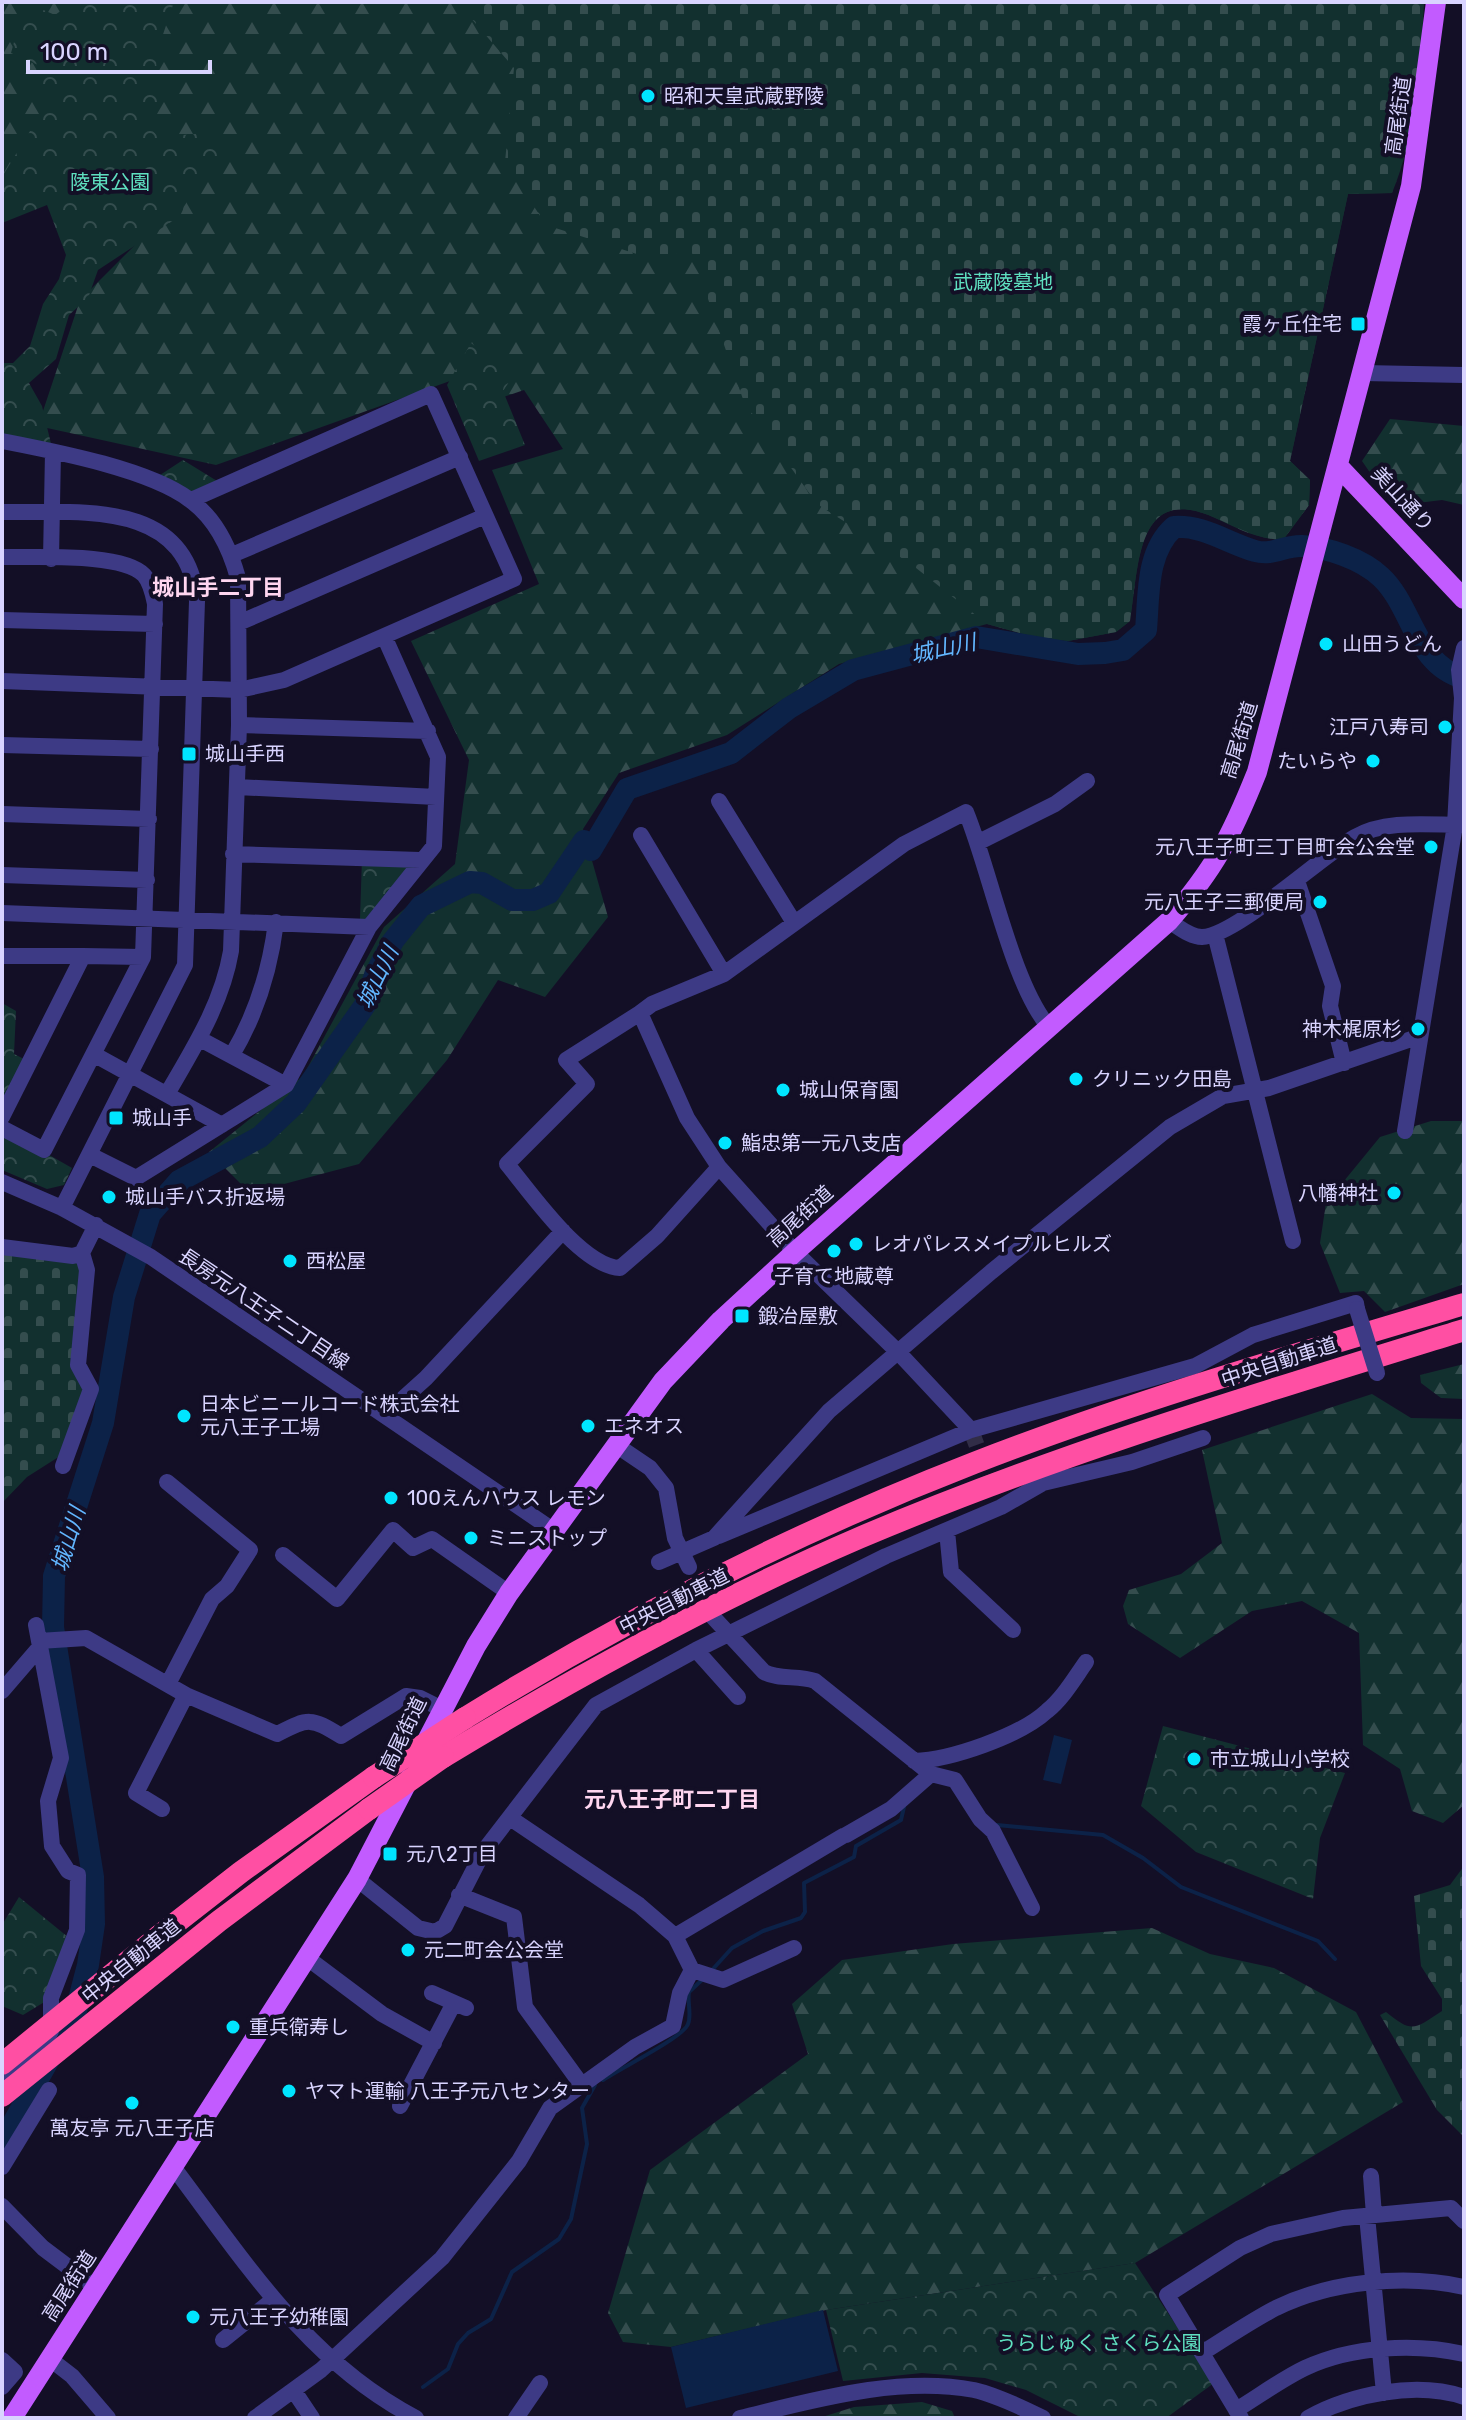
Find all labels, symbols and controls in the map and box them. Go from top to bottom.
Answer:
scale bar [28,24,210,74]
text: 100 m [40,38,108,66]
street label: 高尾街道 [1381,75,1415,157]
place label: 昭和天皇武蔵野陵 [664,84,824,108]
marker: 昭和天皇武蔵野陵 [639,87,657,105]
park label: 陵東公園 [70,170,150,194]
park label: 武蔵陵墓地 [953,270,1053,294]
place label: 霞ヶ丘住宅 [1242,312,1342,336]
marker: 霞ヶ丘住宅 [1349,315,1367,333]
street label: 美山通り [1367,462,1439,536]
district label: 城山手二丁目 [152,574,284,601]
water label: 城山川 [908,628,980,669]
place label: 山田うどん [1342,632,1442,656]
marker: 山田うどん [1317,635,1335,653]
street label: 高尾街道 [1216,698,1262,782]
place label: 江戸八寿司 [1329,715,1429,739]
marker: 江戸八寿司 [1436,718,1454,736]
place label: 城山手西 [205,742,285,766]
marker: 城山手西 [180,745,198,763]
place label: たいらや [1277,749,1357,773]
marker: たいらや [1364,752,1382,770]
place label: 元八王子町三丁目町会公会堂 [1155,835,1415,859]
marker: 元八王子町三丁目町会公会堂 [1422,838,1440,856]
place label: 元八王子三郵便局 [1144,890,1304,914]
marker: 元八王子三郵便局 [1311,893,1329,911]
water label: 城山川 [351,940,405,1013]
place label: 神木梶原杉 [1302,1017,1402,1041]
marker: 神木梶原杉 [1409,1020,1427,1038]
place label: クリニック田島 [1092,1067,1232,1091]
marker: クリニック田島 [1067,1070,1085,1088]
place label: 城山保育園 [799,1078,899,1102]
marker: 城山保育園 [774,1081,792,1099]
place label: 城山手 [132,1106,192,1130]
marker: 城山手 [107,1109,125,1127]
place label: 鮨忠第一元八支店 [741,1131,901,1155]
marker: 鮨忠第一元八支店 [716,1134,734,1152]
street label: 高尾街道 [762,1180,838,1252]
place label: 八幡神社 [1298,1181,1378,1205]
marker: 八幡神社 [1385,1184,1403,1202]
place label: 城山手バス折返場 [125,1185,285,1209]
marker: 城山手バス折返場 [100,1188,118,1206]
place label: レオパレスメイプルヒルズ [872,1232,1112,1256]
marker: レオパレスメイプルヒルズ [847,1235,865,1253]
marker: 子育て地蔵尊 [825,1242,843,1260]
street label: 長房元八王子二丁目線 [174,1243,354,1375]
place label: 西松屋 [306,1249,366,1273]
marker: 西松屋 [281,1252,299,1270]
place label: 子育て地蔵尊 [774,1264,894,1288]
place label: 鍛冶屋敷 [758,1304,838,1328]
marker: 鍛冶屋敷 [733,1307,751,1325]
street label: 中央自動車道 [1218,1332,1340,1392]
place label: 日本ビニールコード株式会社 元八王子工場 [200,1392,460,1439]
marker: 日本ビニールコード株式会社 元八王子工場 [175,1407,193,1425]
place label: エネオス [604,1414,684,1438]
marker: エネオス [579,1417,597,1435]
place label: 100えんハウス レモン [407,1486,606,1510]
marker: 100えんハウス レモン [382,1489,400,1507]
water label: 城山川 [46,1502,92,1575]
place label: ミニストップ [487,1526,607,1550]
marker: ミニストップ [462,1529,480,1547]
street label: 中央自動車道 [615,1563,733,1639]
street label: 高尾街道 [375,1693,431,1775]
place label: 市立城山小学校 [1210,1747,1350,1771]
marker: 市立城山小学校 [1185,1750,1203,1768]
district label: 元八王子町二丁目 [584,1786,760,1813]
place label: 元八2丁目 [406,1842,498,1866]
marker: 元八2丁目 [381,1845,399,1863]
street label: 中央自動車道 [77,1914,185,2008]
place label: 元二町会公会堂 [424,1938,564,1962]
marker: 元二町会公会堂 [399,1941,417,1959]
place label: 重兵衛寿し [249,2015,349,2039]
marker: 重兵衛寿し [224,2018,242,2036]
place label: ヤマト運輸 八王子元八センター [305,2079,590,2103]
marker: ヤマト運輸 八王子元八センター [280,2082,298,2100]
marker: 萬友亭 元八王子店 [123,2094,141,2112]
place label: 萬友亭 元八王子店 [50,2116,214,2140]
street label: 高尾街道 [37,2246,101,2326]
place label: 元八王子幼稚園 [209,2305,349,2329]
marker: 元八王子幼稚園 [184,2308,202,2326]
park label: うらじゅく さくら公園 [997,2331,1201,2355]

